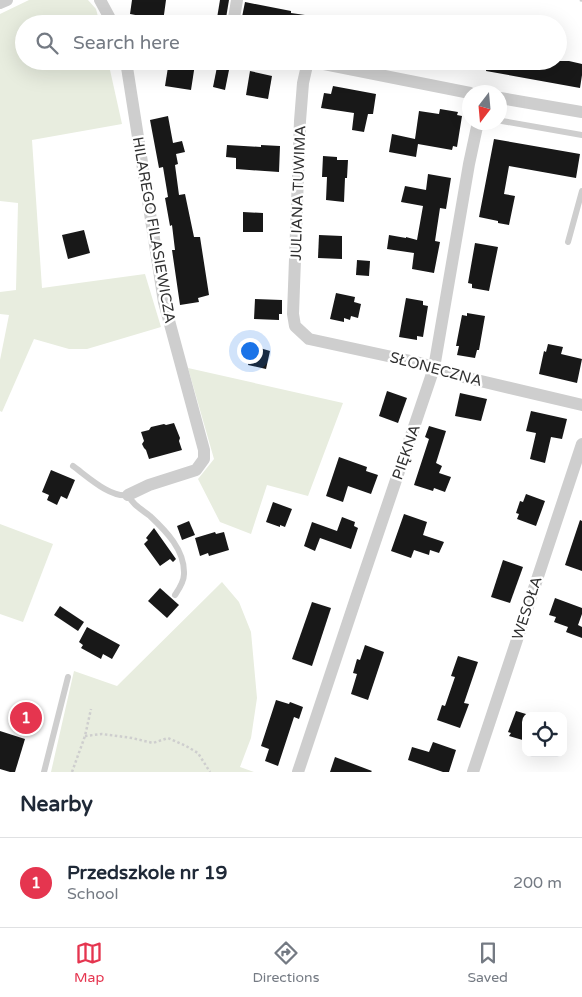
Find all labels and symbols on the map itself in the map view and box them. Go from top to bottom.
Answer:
north arrow [462,85,507,130]
street label: JULIANA TUWIMA [287,125,309,261]
street label: HILAREGO FILASIEWICZA [129,135,179,325]
your location [237,338,263,364]
street label: SŁONECZNA [388,348,484,390]
street label: PIĘKNA [388,422,424,482]
street label: WESOŁA [508,574,546,642]
pin: 1 [10,699,42,737]

